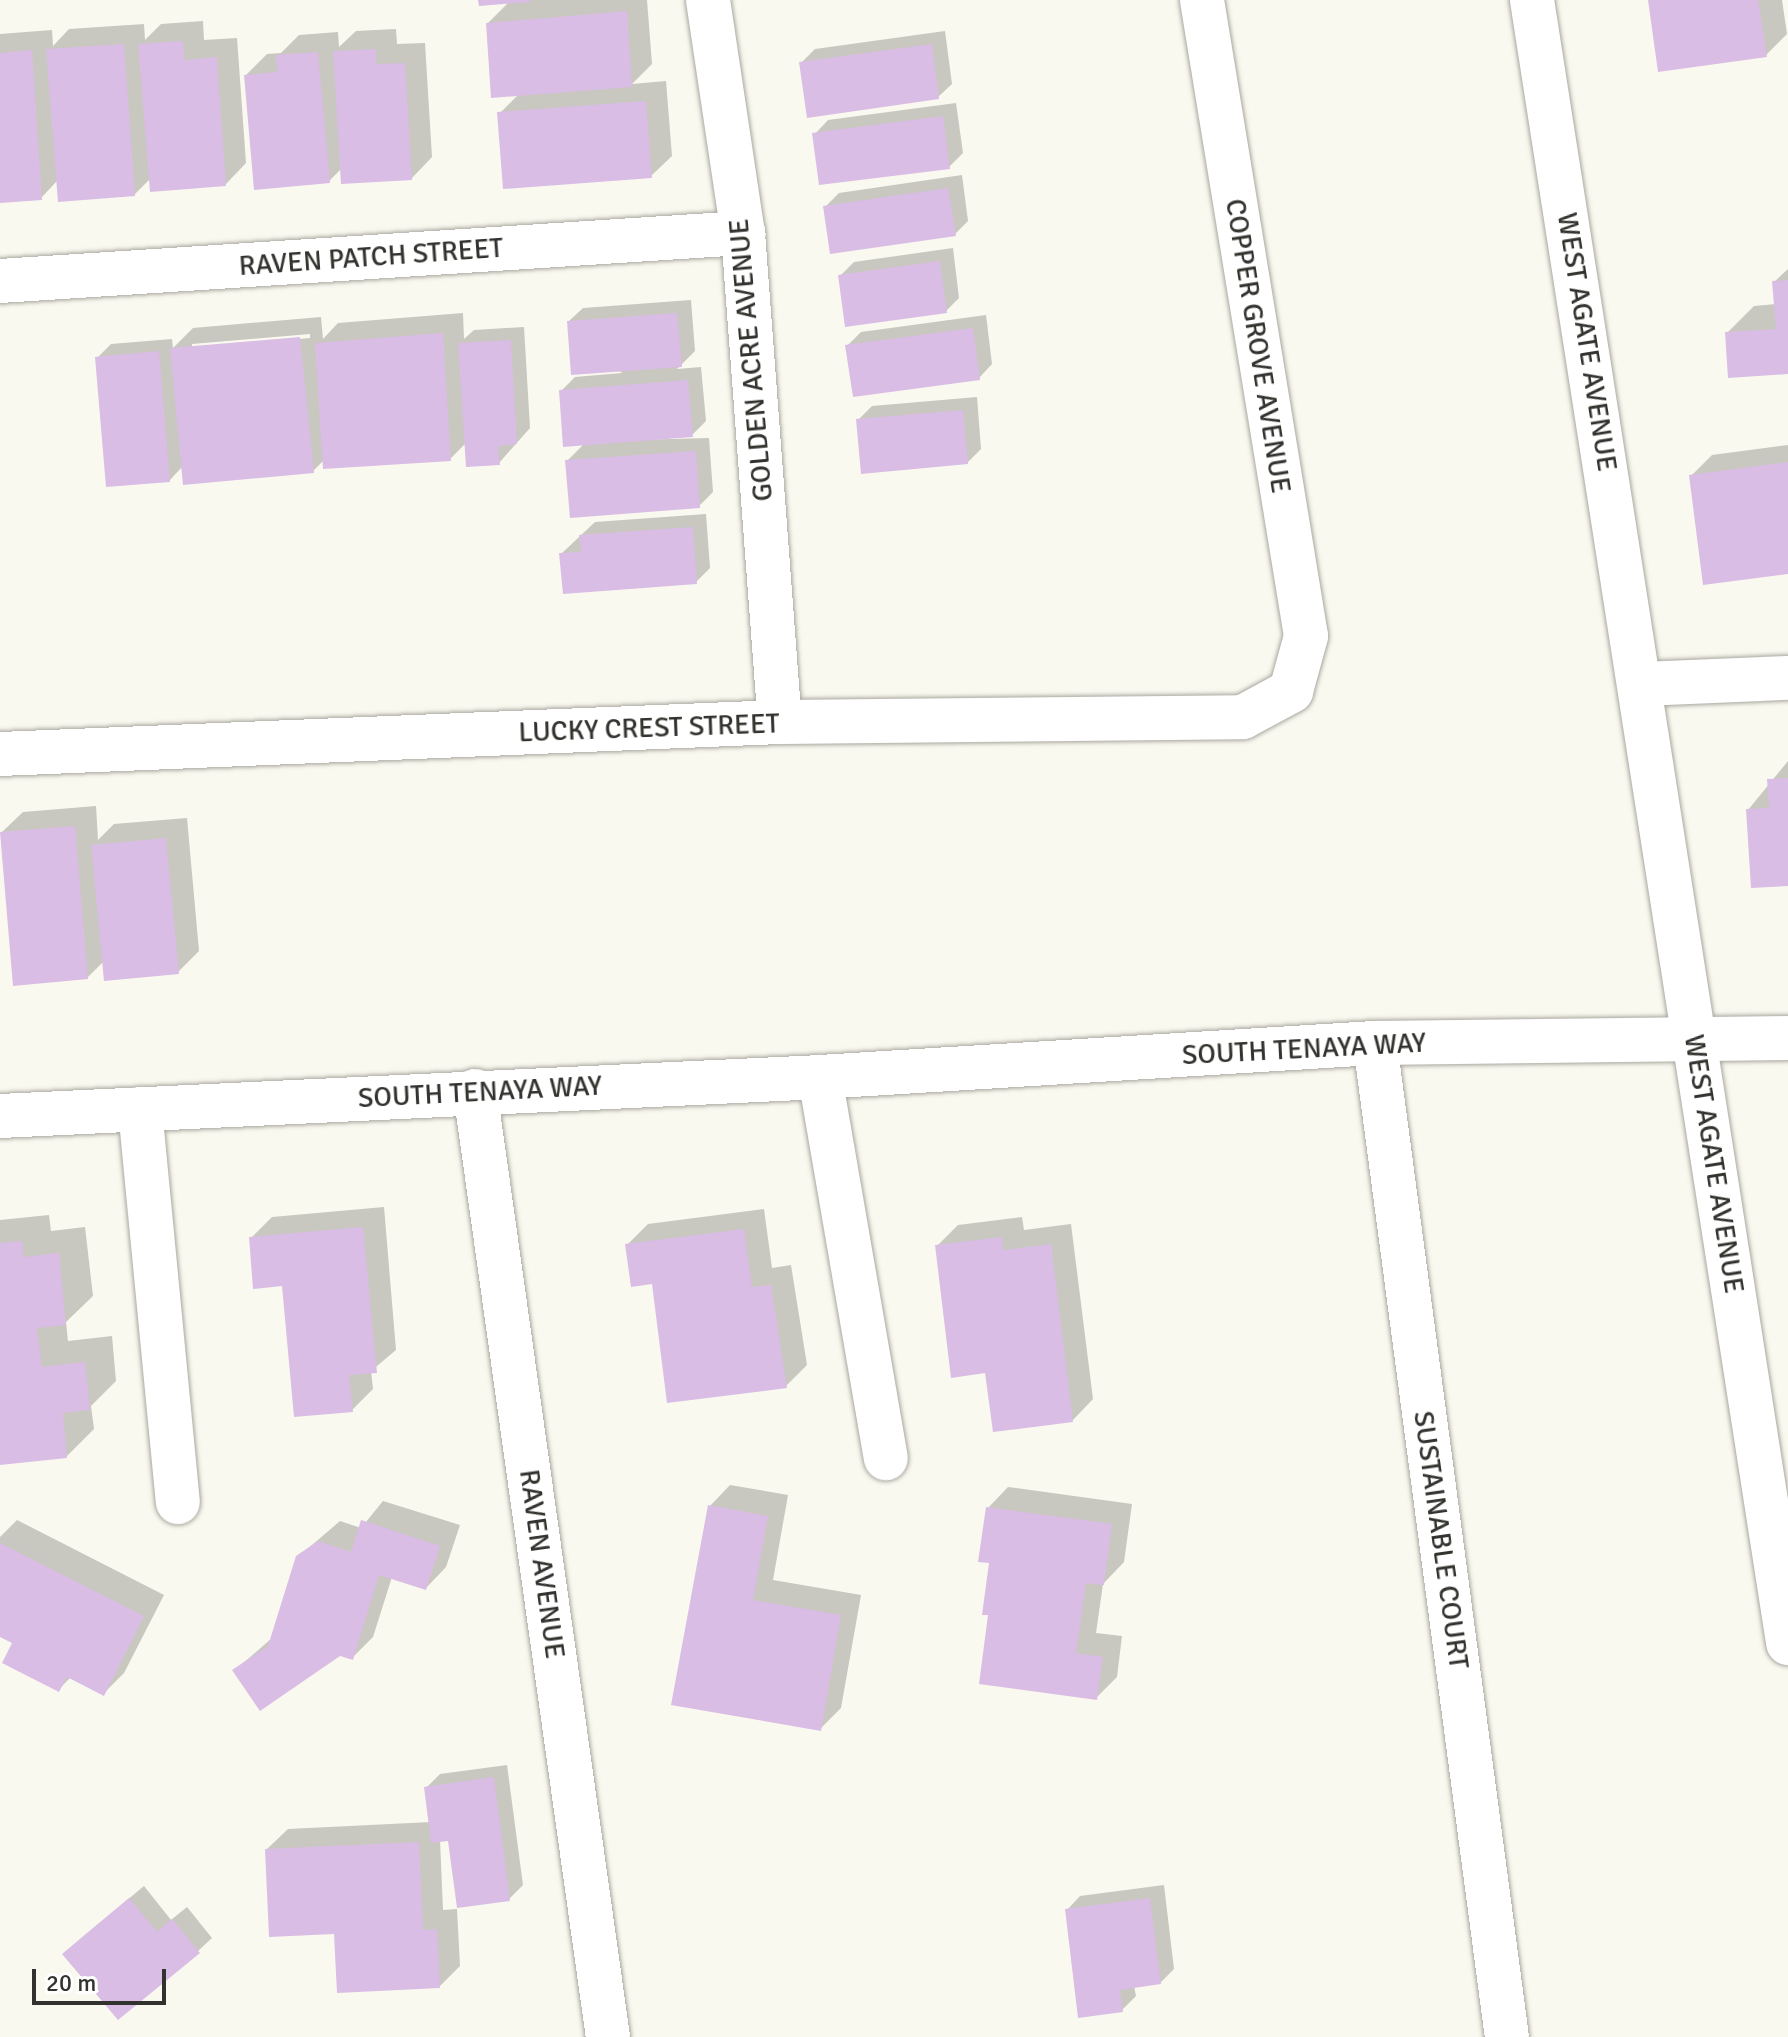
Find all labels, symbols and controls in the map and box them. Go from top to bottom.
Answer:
street label: COPPER GROVE AVENUE [1218,196,1298,496]
street label: WEST AGATE AVENUE [1550,210,1624,474]
street label: GOLDEN ACRE AVENUE [722,217,780,503]
street label: RAVEN PATCH STREET [238,231,504,283]
street label: LUCKY CREST STREET [518,707,780,749]
street label: SOUTH TENAYA WAY [1181,1026,1427,1072]
street label: WEST AGATE AVENUE [1677,1032,1751,1296]
street label: SOUTH TENAYA WAY [357,1069,603,1115]
street label: SUSTAINABLE COURT [1406,1409,1476,1671]
street label: RAVEN AVENUE [512,1467,572,1661]
scale bar [36,1953,170,2003]
text: 20 m [46,1968,96,1998]

